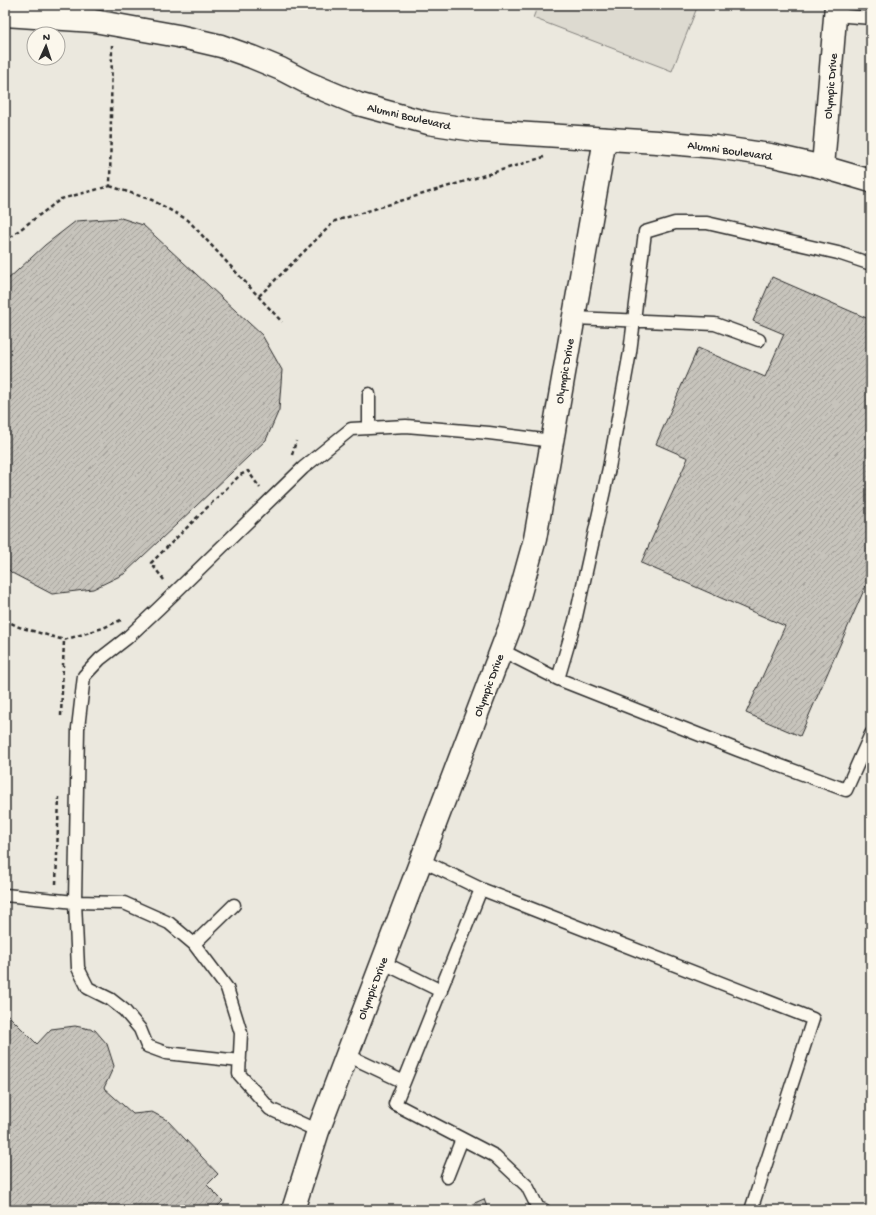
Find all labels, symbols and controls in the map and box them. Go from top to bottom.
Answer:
north arrow [26,26,66,66]
text: N [43,32,50,44]
street label: Olympic Drive [822,52,842,120]
street label: Alumni Boulevard [366,102,453,135]
street label: Alumni Boulevard [687,139,774,165]
street label: Olympic Drive [553,337,579,405]
street label: Olympic Drive [472,652,508,719]
street label: Olympic Drive [356,955,392,1022]

